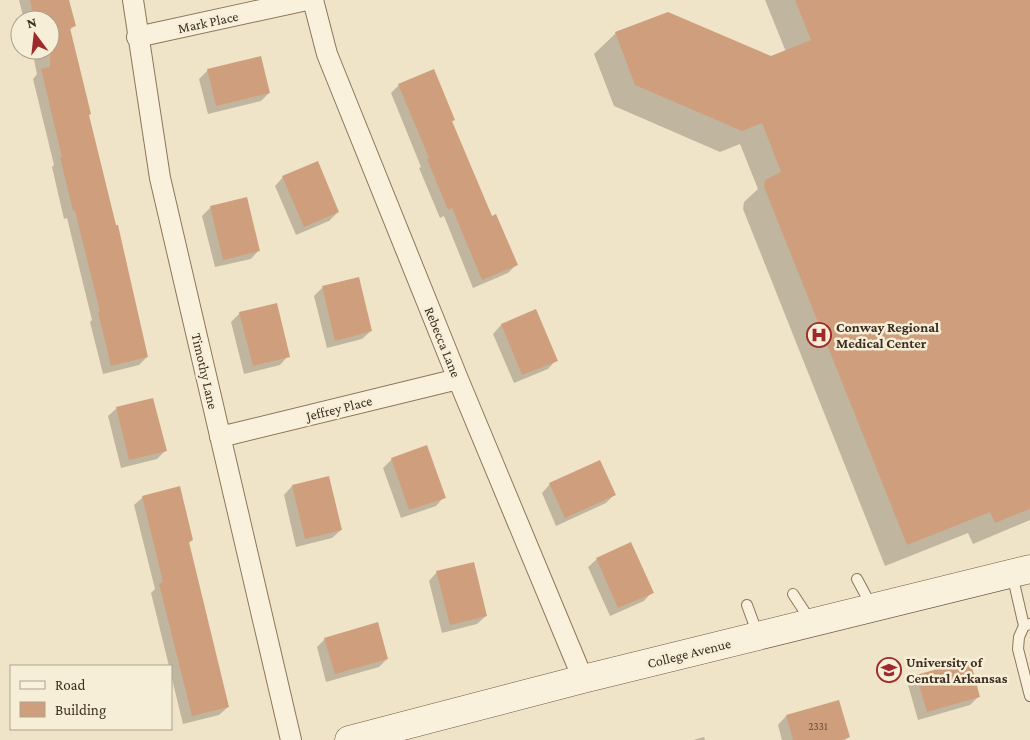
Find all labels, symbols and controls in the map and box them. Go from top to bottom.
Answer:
street label: Mark Place [176,8,240,36]
north arrow [10,10,60,60]
text: N [25,13,39,31]
street label: Rebecca Lane [422,304,464,380]
place label: Conway Regional Medical Center [836,319,939,351]
hospital icon: Conway Regional Medical Center [806,322,832,348]
street label: Timothy Lane [188,331,222,411]
street label: Jeffrey Place [302,392,374,424]
street label: College Avenue [646,635,732,671]
place label: University of Central Arkansas [906,654,1008,686]
school or university icon: University of Central Arkansas [876,657,902,683]
legend [10,665,172,730]
text: Road [55,677,86,693]
text: Building [55,702,106,719]
house number: 2331 [808,720,828,732]

